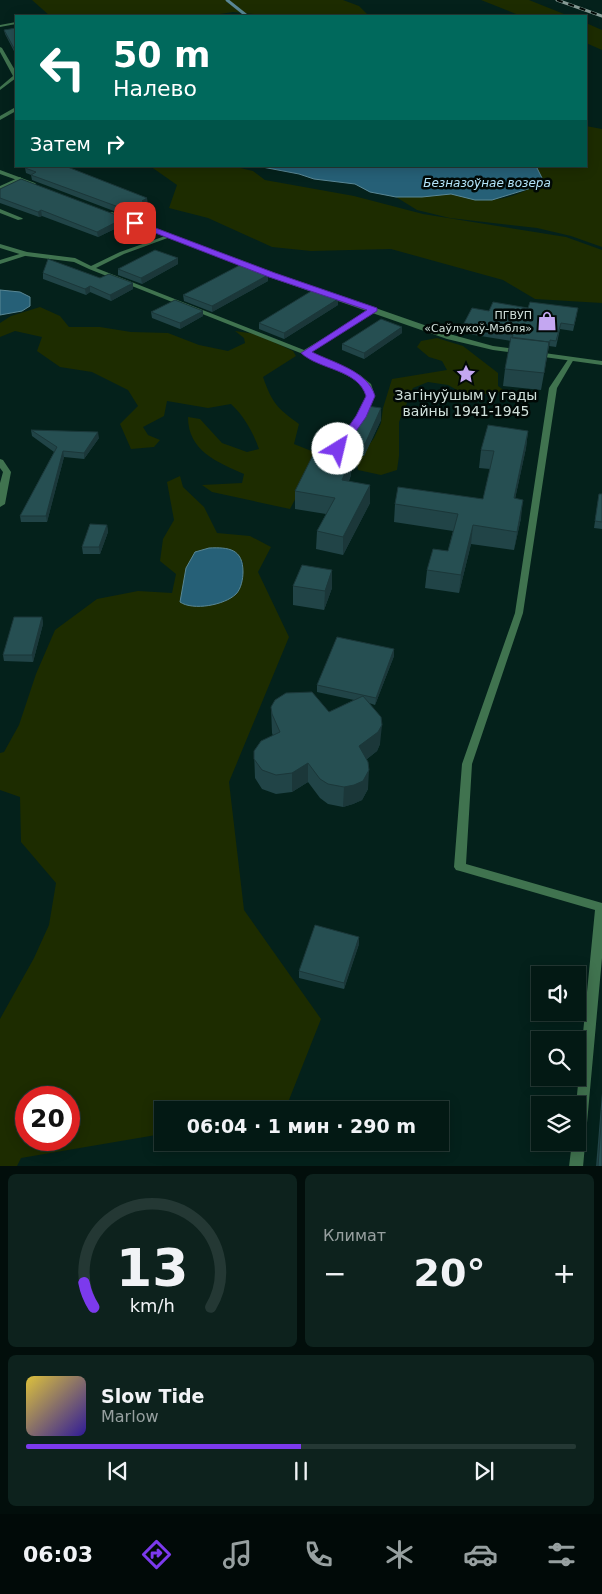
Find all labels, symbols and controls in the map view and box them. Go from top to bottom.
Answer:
icon: left [30,35,95,100]
text: 50 m [113,35,210,75]
text: Налево [113,76,197,101]
icon: right [101,130,129,158]
text: Затем [30,133,91,155]
water label: Безназоўнае возера [423,176,551,190]
pin [114,202,156,244]
icon: arrive [121,209,149,237]
place label: ПГВУП «Саўлукоў-Мэбля» [424,309,532,335]
shop icon: ПГВУП «Саўлукоў-Мэбля» [536,310,558,332]
place icon: Загінуўшым у гады вайны 1941-1945 [455,363,477,385]
place label: Загінуўшым у гады вайны 1941-1945 [395,387,537,419]
position arrow [311,422,363,474]
map controls [531,966,586,1151]
button: sound [531,966,586,1021]
button: search [531,1031,586,1086]
speed limit sign: 20 [15,1086,80,1151]
button: layers [531,1096,586,1151]
text: 06:04 · 1 мин · 290 m [187,1115,416,1137]
text: Климат [323,1226,386,1245]
text: 13 [116,1238,189,1298]
text: 20° [414,1251,485,1295]
text: − [323,1257,346,1290]
text: + [553,1257,576,1290]
text: km/h [130,1295,175,1316]
text: Slow Tide [101,1385,204,1407]
text: Marlow [101,1407,159,1426]
icon: previous [104,1457,132,1485]
icon: pause [287,1457,315,1485]
icon: next [470,1457,498,1485]
icon: directions [139,1537,174,1572]
icon: music [220,1537,255,1572]
icon: phone [301,1537,336,1572]
icon: climate [382,1537,417,1572]
icon: car [463,1537,498,1572]
icon: filters [544,1537,579,1572]
text: 06:03 [23,1542,93,1567]

